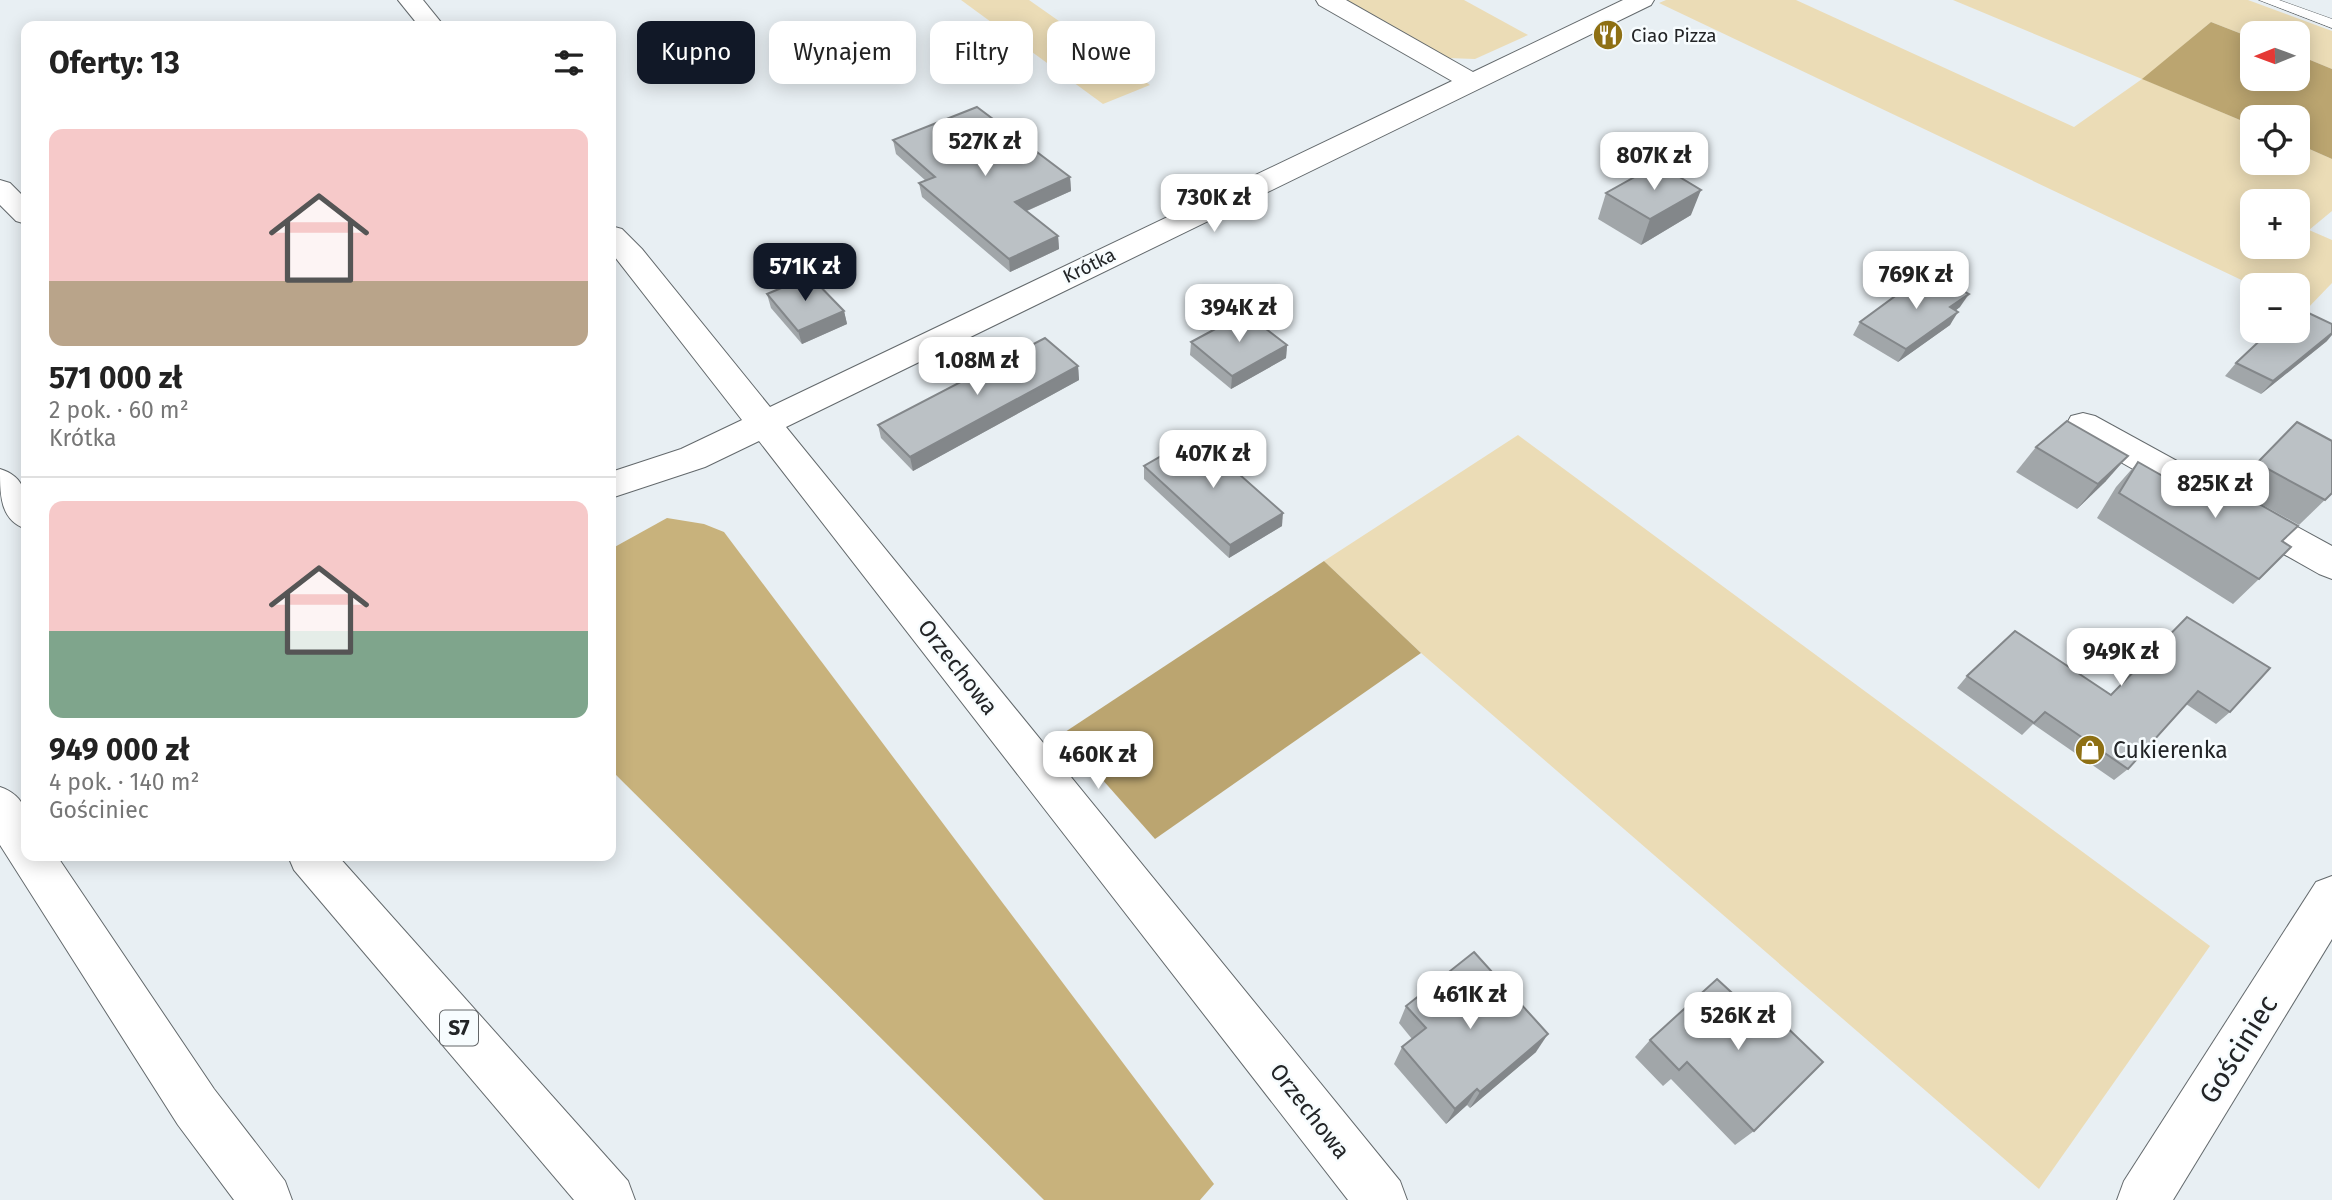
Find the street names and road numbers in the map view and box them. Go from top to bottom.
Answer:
street label: Krótka [1059,243,1119,288]
street label: Orzechowa [912,614,1004,720]
street label: Gościniec [2192,989,2285,1109]
road number: S7 [440,1010,478,1046]
street label: Orzechowa [1264,1058,1356,1164]

